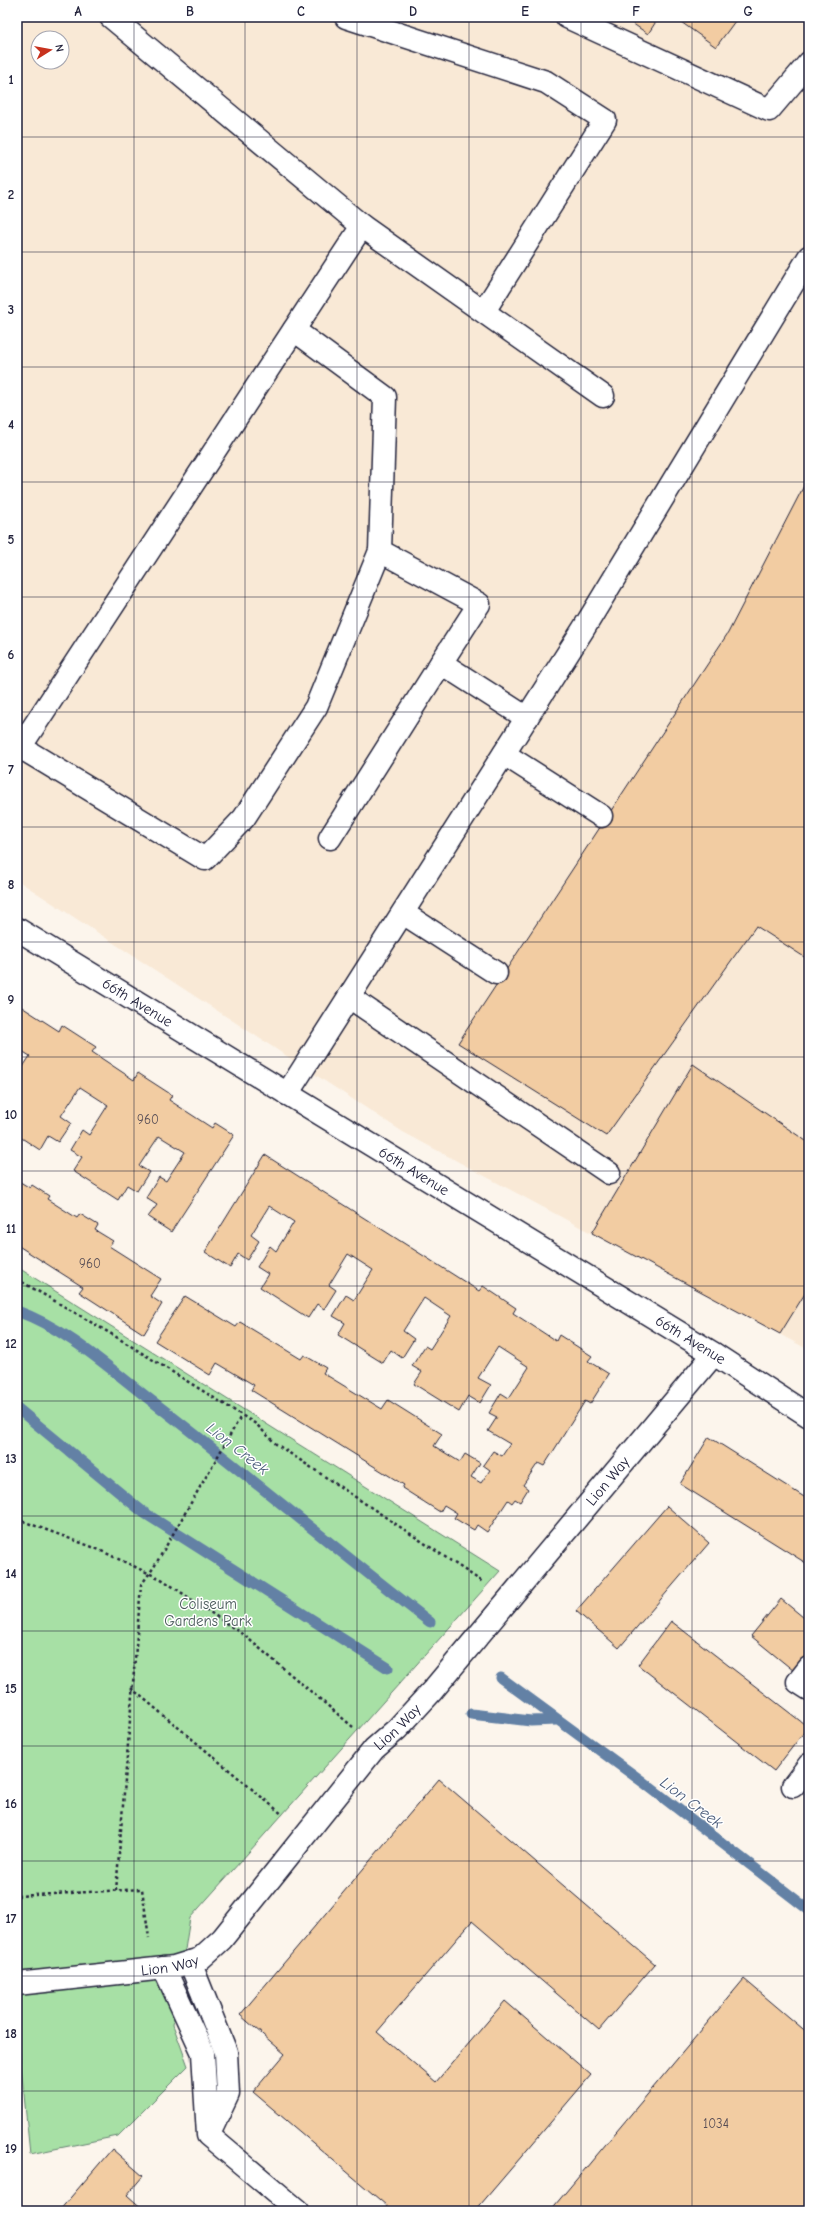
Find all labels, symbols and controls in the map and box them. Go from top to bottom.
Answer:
text: A [74,4,82,19]
text: B [186,4,194,19]
text: C [297,4,305,19]
text: D [409,4,417,19]
text: E [521,4,529,19]
text: F [632,4,640,19]
text: G [743,4,753,19]
north arrow [30,30,70,70]
text: N [52,43,66,53]
text: 1 [8,72,14,87]
text: 2 [8,187,14,202]
text: 3 [8,302,14,317]
text: 4 [8,417,14,432]
text: 5 [8,532,15,547]
text: 6 [8,647,15,662]
text: 7 [8,762,14,777]
text: 8 [8,877,14,892]
street label: 66th Avenue [99,974,176,1031]
text: 9 [8,992,15,1007]
text: 10 [5,1107,17,1122]
house number: 960 [137,1112,159,1127]
street label: 66th Avenue [375,1143,453,1200]
text: 11 [6,1221,16,1236]
house number: 960 [79,1256,101,1271]
street label: 66th Avenue [652,1311,730,1369]
text: 12 [5,1336,17,1351]
water label: Lion Creek [203,1419,272,1479]
text: 13 [5,1451,17,1466]
street label: Lion Way [582,1453,634,1509]
text: 14 [5,1566,17,1581]
park label: Coliseum Gardens Park [164,1595,253,1630]
text: 15 [5,1681,17,1696]
street label: Lion Way [370,1700,425,1754]
water label: Lion Creek [657,1773,726,1832]
text: 16 [5,1796,17,1811]
text: 17 [6,1911,17,1926]
street label: Lion Way [140,1951,201,1980]
text: 18 [5,2026,17,2041]
house number: 1034 [703,2116,729,2131]
text: 19 [5,2141,17,2156]

